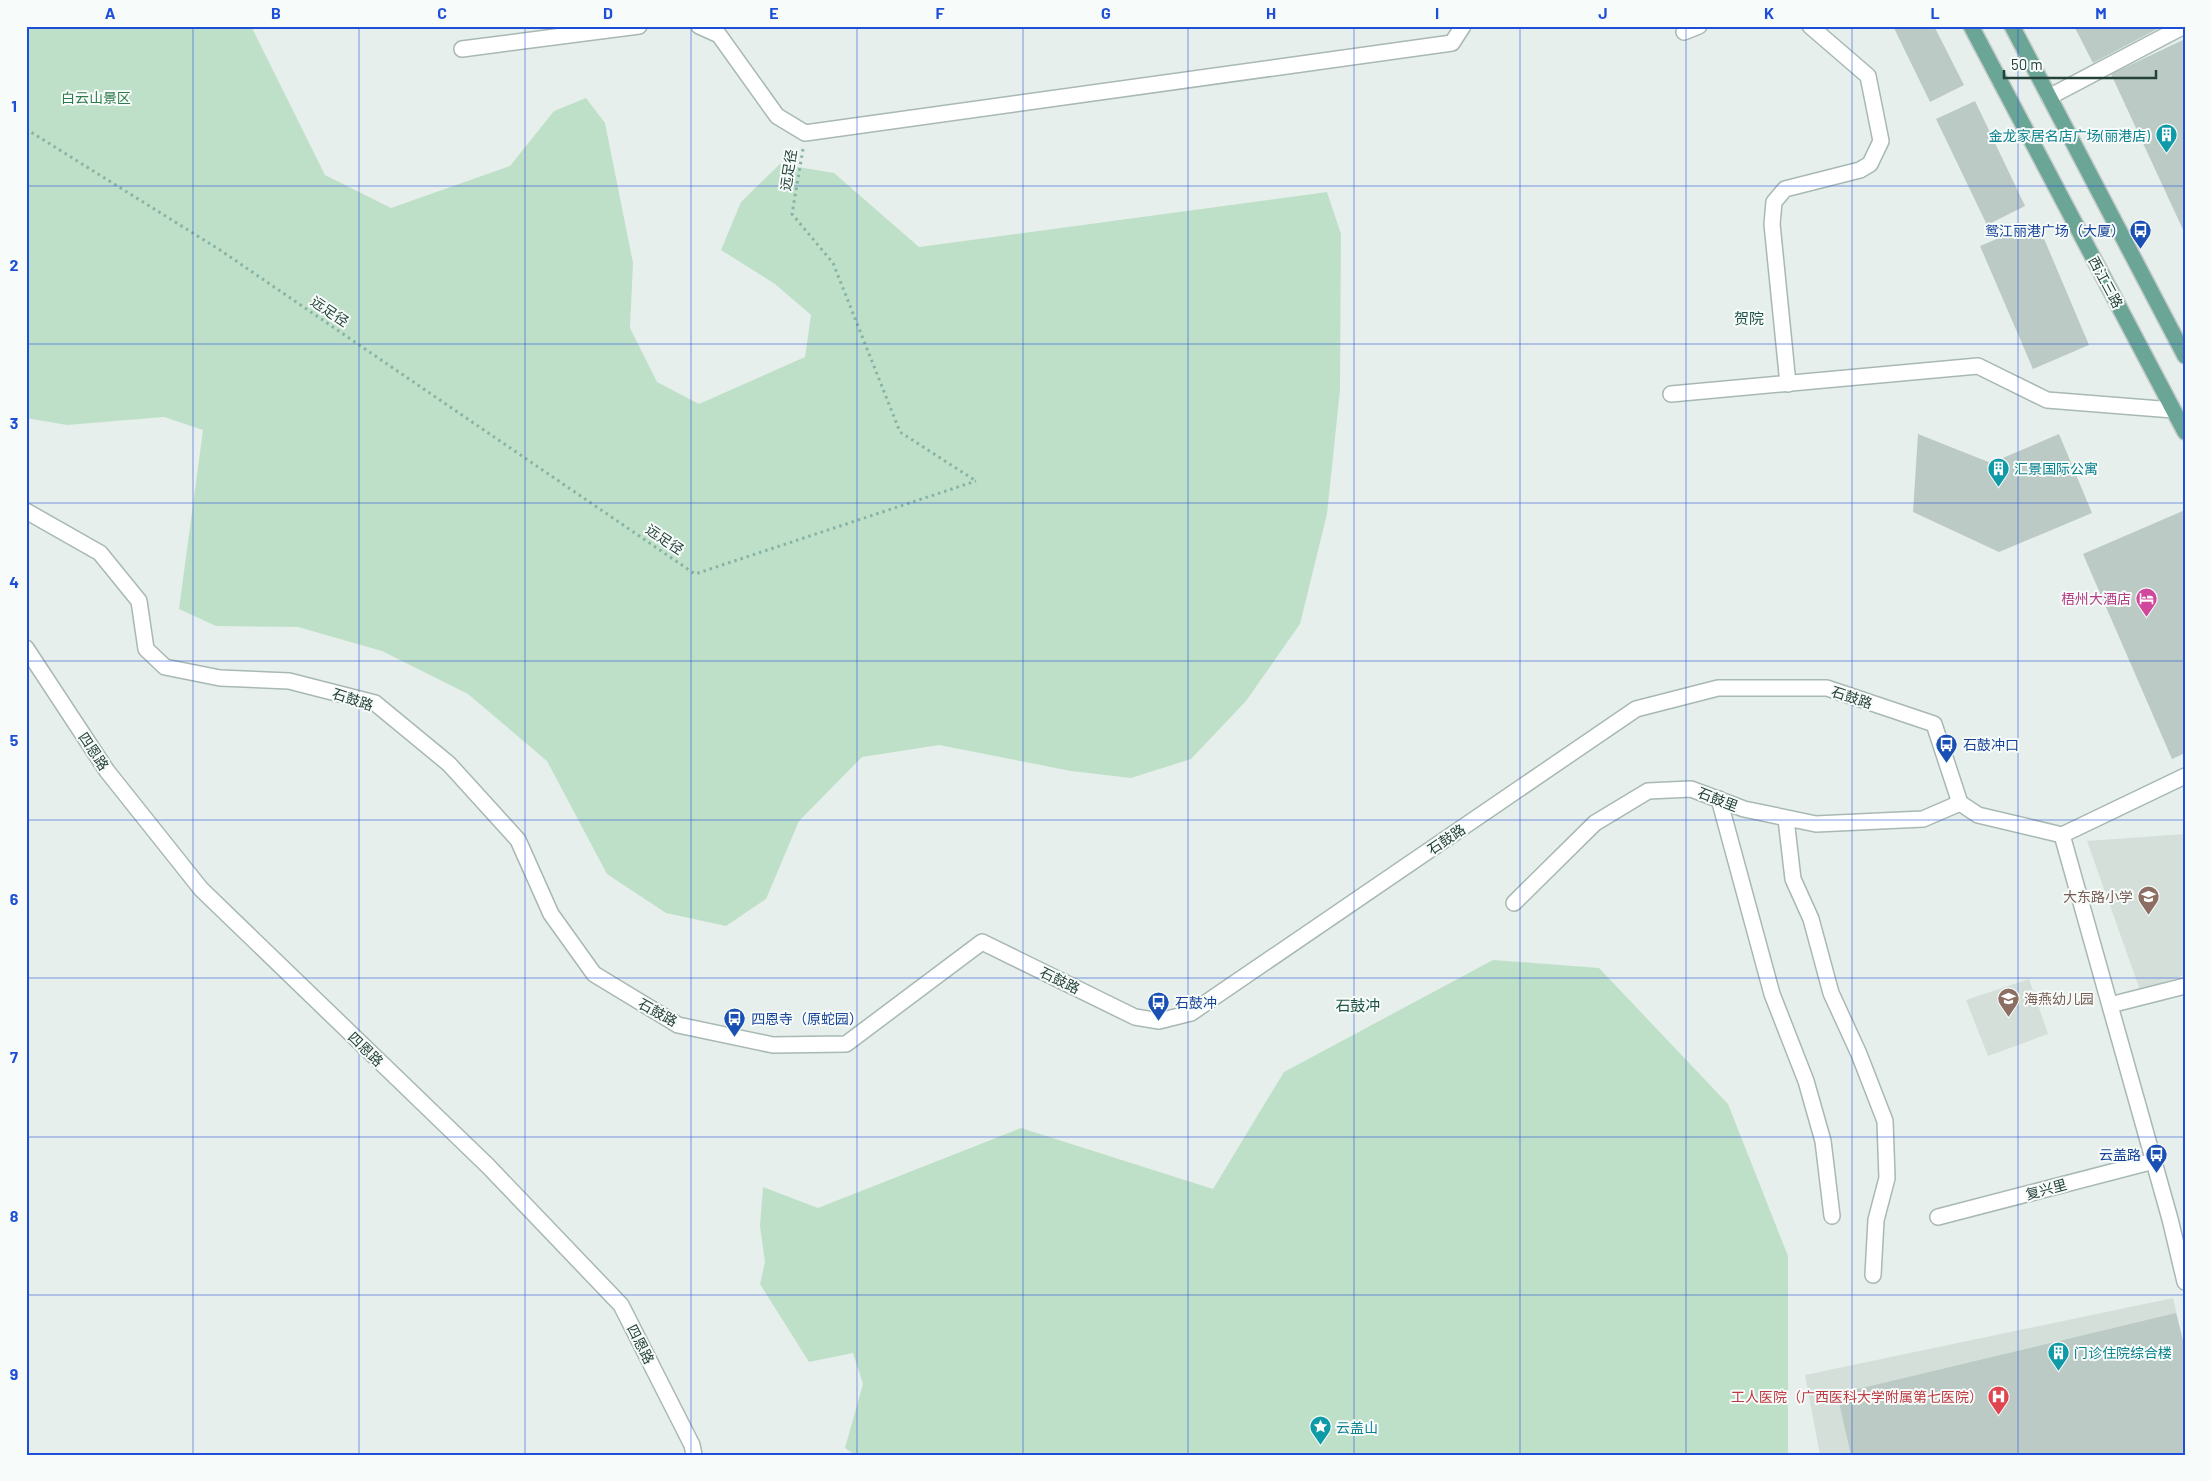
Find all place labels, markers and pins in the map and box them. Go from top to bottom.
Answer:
building icon: 金龙家居名店广场(丽港店) [2154,123,2178,154]
place label: 金龙家居名店广场(丽港店) [1989,127,2150,144]
bus stop icon: 鸳江丽港广场（大厦） [2129,218,2153,249]
place label: 鸳江丽港广场（大厦） [1985,222,2125,239]
building icon: 汇景国际公寓 [1986,456,2010,487]
place label: 汇景国际公寓 [2014,460,2098,477]
hotel icon: 梧州大酒店 [2135,586,2159,617]
place label: 梧州大酒店 [2061,590,2131,607]
bus stop icon: 石鼓冲口 [1935,732,1959,763]
place label: 石鼓冲口 [1963,736,2019,753]
school or university icon: 大东路小学 [2137,884,2161,915]
place label: 大东路小学 [2063,888,2133,905]
school or university icon: 海燕幼儿园 [1996,986,2020,1017]
bus stop icon: 石鼓冲 [1147,990,1171,1021]
place label: 海燕幼儿园 [2024,990,2094,1007]
place label: 石鼓冲 [1175,994,1217,1011]
bus stop icon: 四恩寺（原蛇园） [723,1006,747,1037]
place label: 四恩寺（原蛇园） [751,1010,863,1027]
bus stop icon: 云盖路 [2145,1142,2169,1173]
place label: 云盖路 [2099,1146,2141,1163]
building icon: 门诊住院综合楼 [2046,1340,2070,1371]
place label: 门诊住院综合楼 [2074,1344,2172,1361]
hospital icon: 工人医院（广西医科大学附属第七医院） [1987,1384,2011,1415]
place label: 工人医院（广西医科大学附属第七医院） [1731,1388,1983,1405]
place icon: 云盖山 [1308,1415,1332,1446]
place label: 云盖山 [1336,1419,1378,1436]

